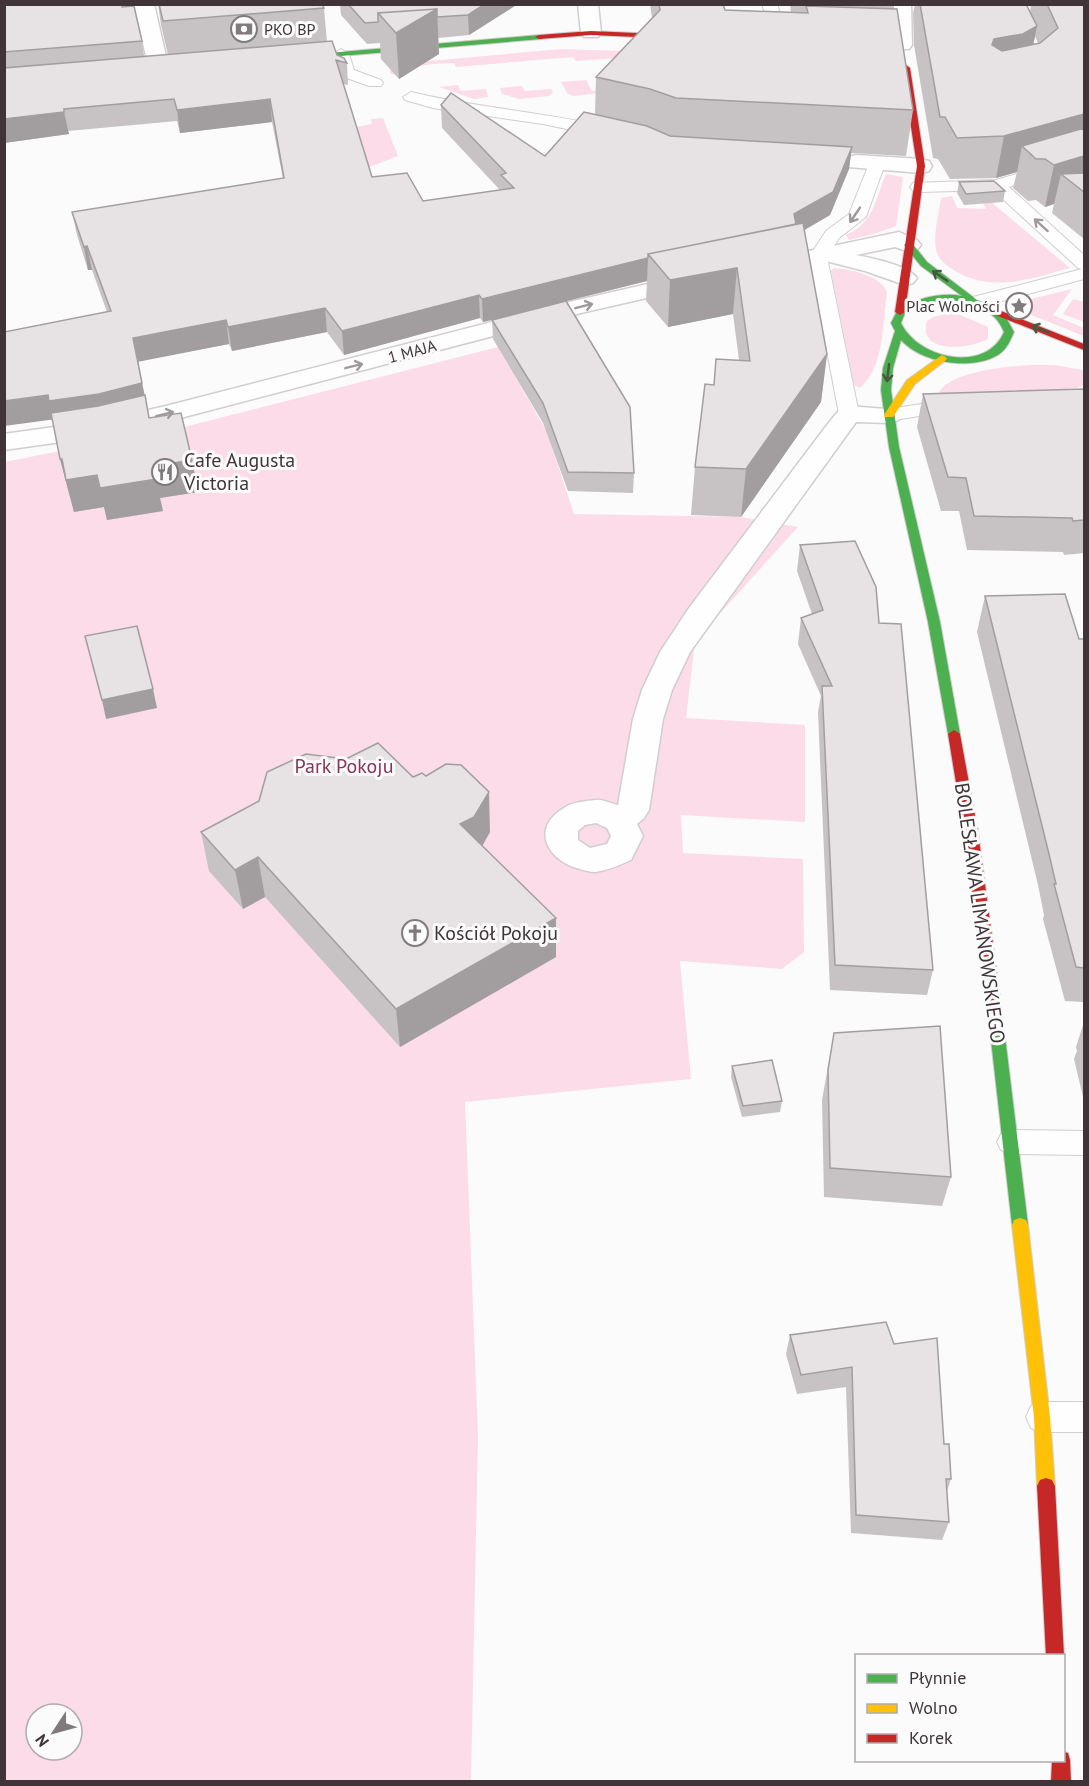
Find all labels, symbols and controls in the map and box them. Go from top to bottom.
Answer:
bank icon: PKO BP [229,14,259,44]
place label: PKO BP [264,19,315,39]
one-way arrow [848,207,861,224]
one-way arrow [1034,218,1049,232]
one-way arrow [932,270,948,282]
place icon: Plac Wolności [1004,291,1034,321]
place label: Plac Wolności [906,296,1000,316]
one-way arrow [574,300,593,311]
one-way arrow [1031,323,1050,334]
street label: 1 MAJA [386,335,439,367]
one-way arrow [344,359,363,371]
one-way arrow [882,363,893,383]
one-way arrow [156,407,175,419]
place label: Cafe Augusta Victoria [183,447,295,496]
restaurant icon: Cafe Augusta Victoria [150,457,180,487]
park label: Park Pokoju [295,753,393,779]
street label: BOLESŁAWA LIMANOWSKIEGO [949,781,1011,1045]
church icon: Kościół Pokoju [400,918,430,948]
place label: Kościół Pokoju [434,920,558,946]
legend [855,1654,1065,1762]
text: Płynnie [909,1666,966,1689]
text: Wolno [909,1696,958,1719]
north arrow [24,1702,84,1762]
text: Korek [909,1726,953,1749]
text: N [31,1731,53,1751]

